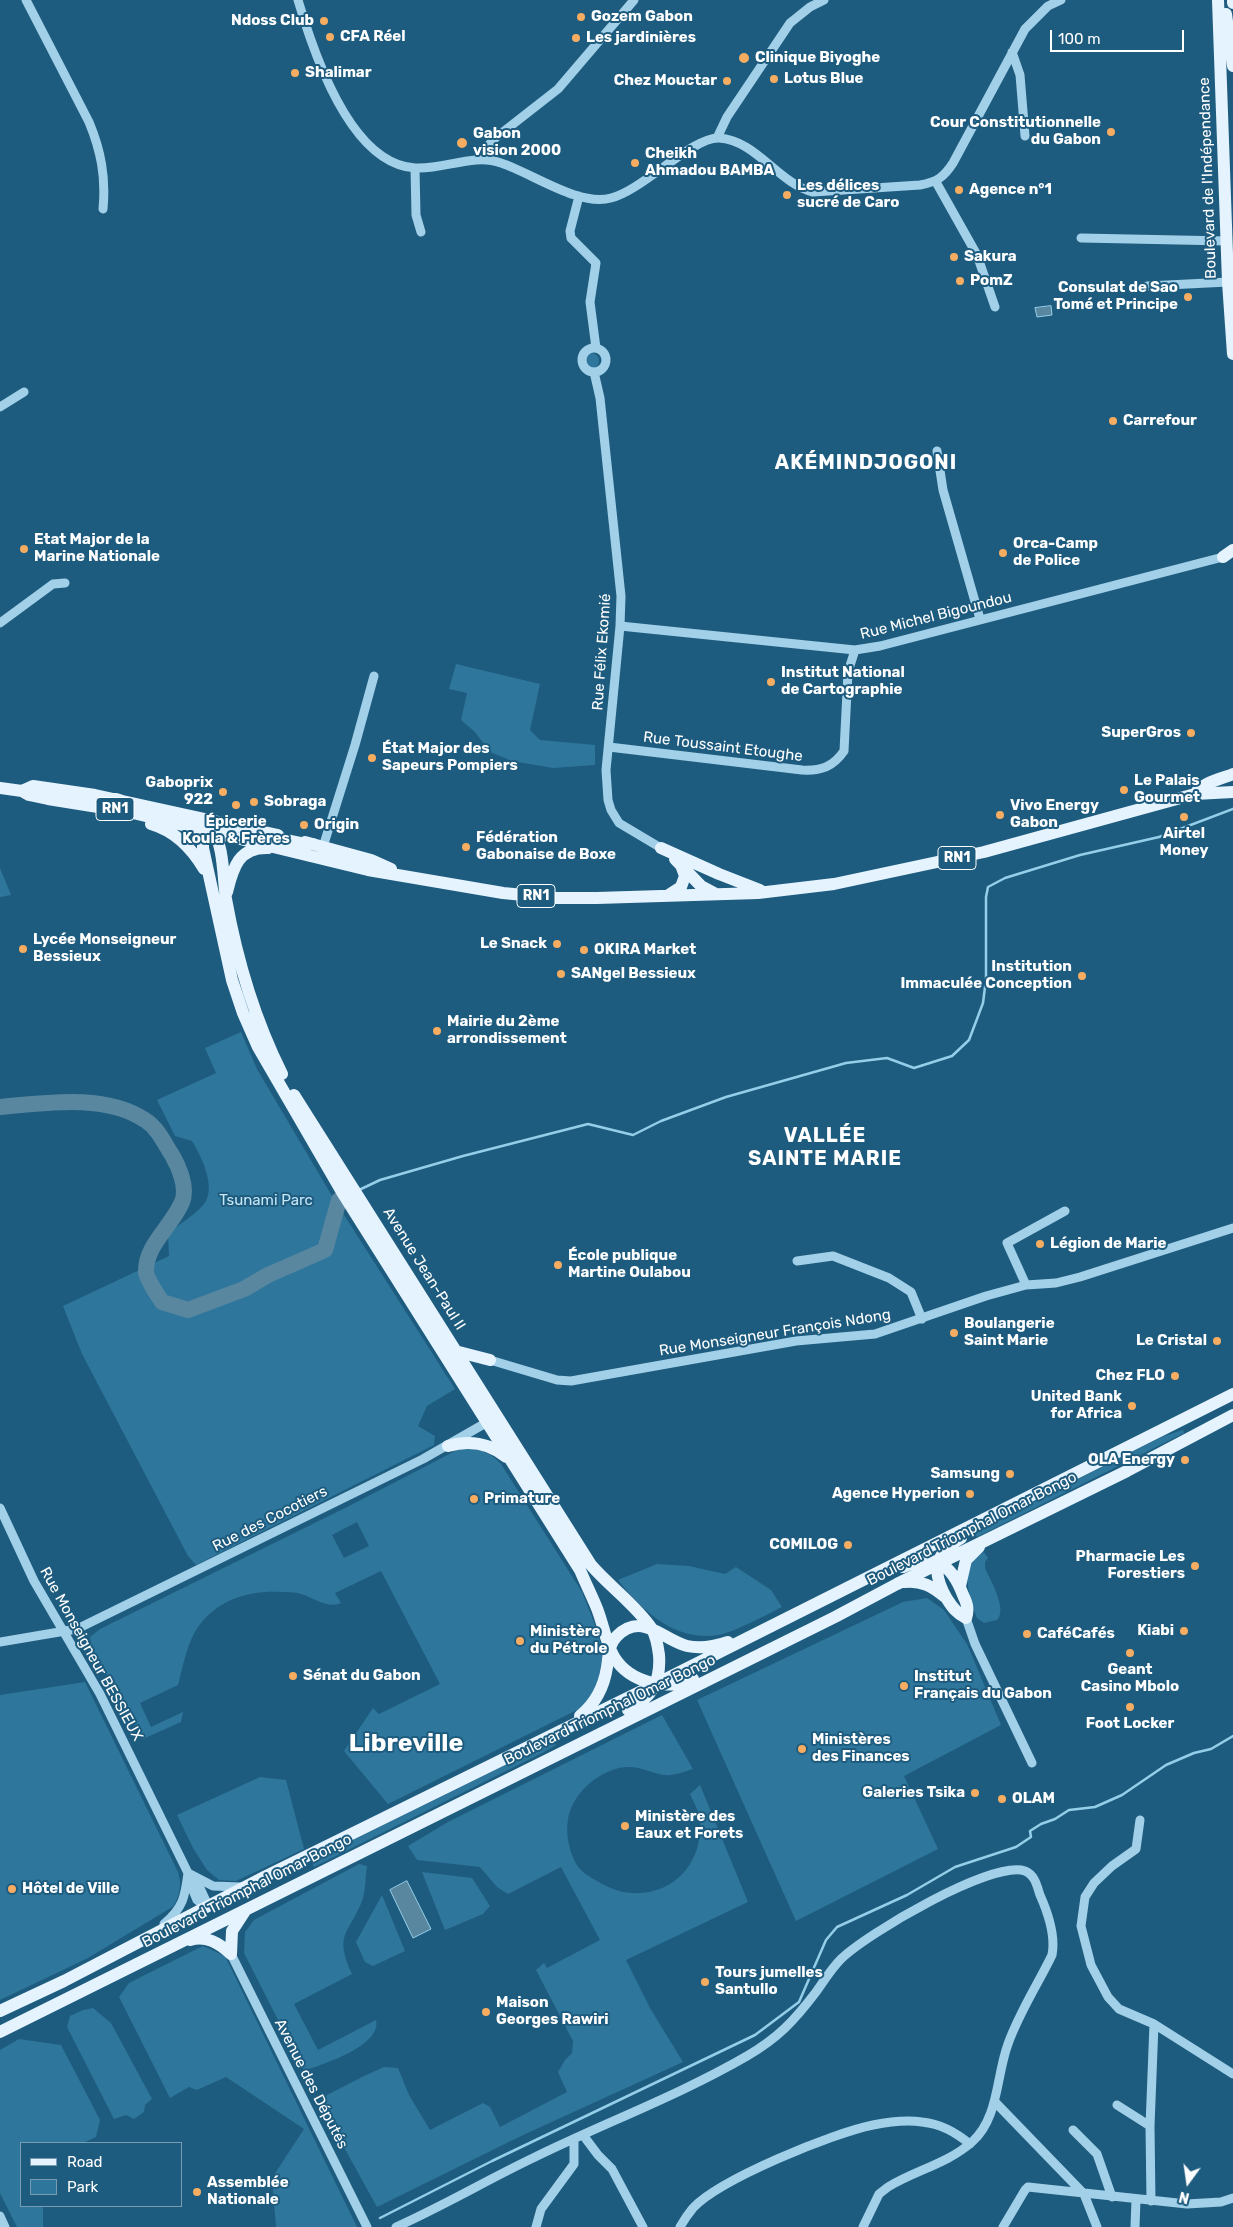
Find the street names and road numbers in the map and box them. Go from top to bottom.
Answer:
street label: Boulevard de l'Indépendance [1195,77,1221,279]
street label: Rue Michel Bigoundou [858,588,1014,644]
street label: Rue Félix Ekomié [589,593,615,711]
street label: Rue Toussaint Etoughe [642,728,804,766]
road number: RN1 [96,798,134,821]
road number: RN1 [938,846,976,870]
road number: RN1 [517,884,555,908]
street label: Avenue Jean-Paul II [379,1204,469,1334]
street label: Rue Monseigneur François Ndong [658,1306,892,1360]
street label: Boulevard Triomphal Omar Bongo [864,1468,1080,1590]
street label: Rue des Cocotiers [210,1482,330,1556]
street label: Rue Monseigneur BESSIEUX [36,1564,146,1744]
street label: Boulevard Triomphal Omar Bongo [501,1651,719,1769]
street label: Boulevard Triomphal Omar Bongo [139,1830,355,1952]
street label: Avenue des Députés [270,2016,352,2152]

